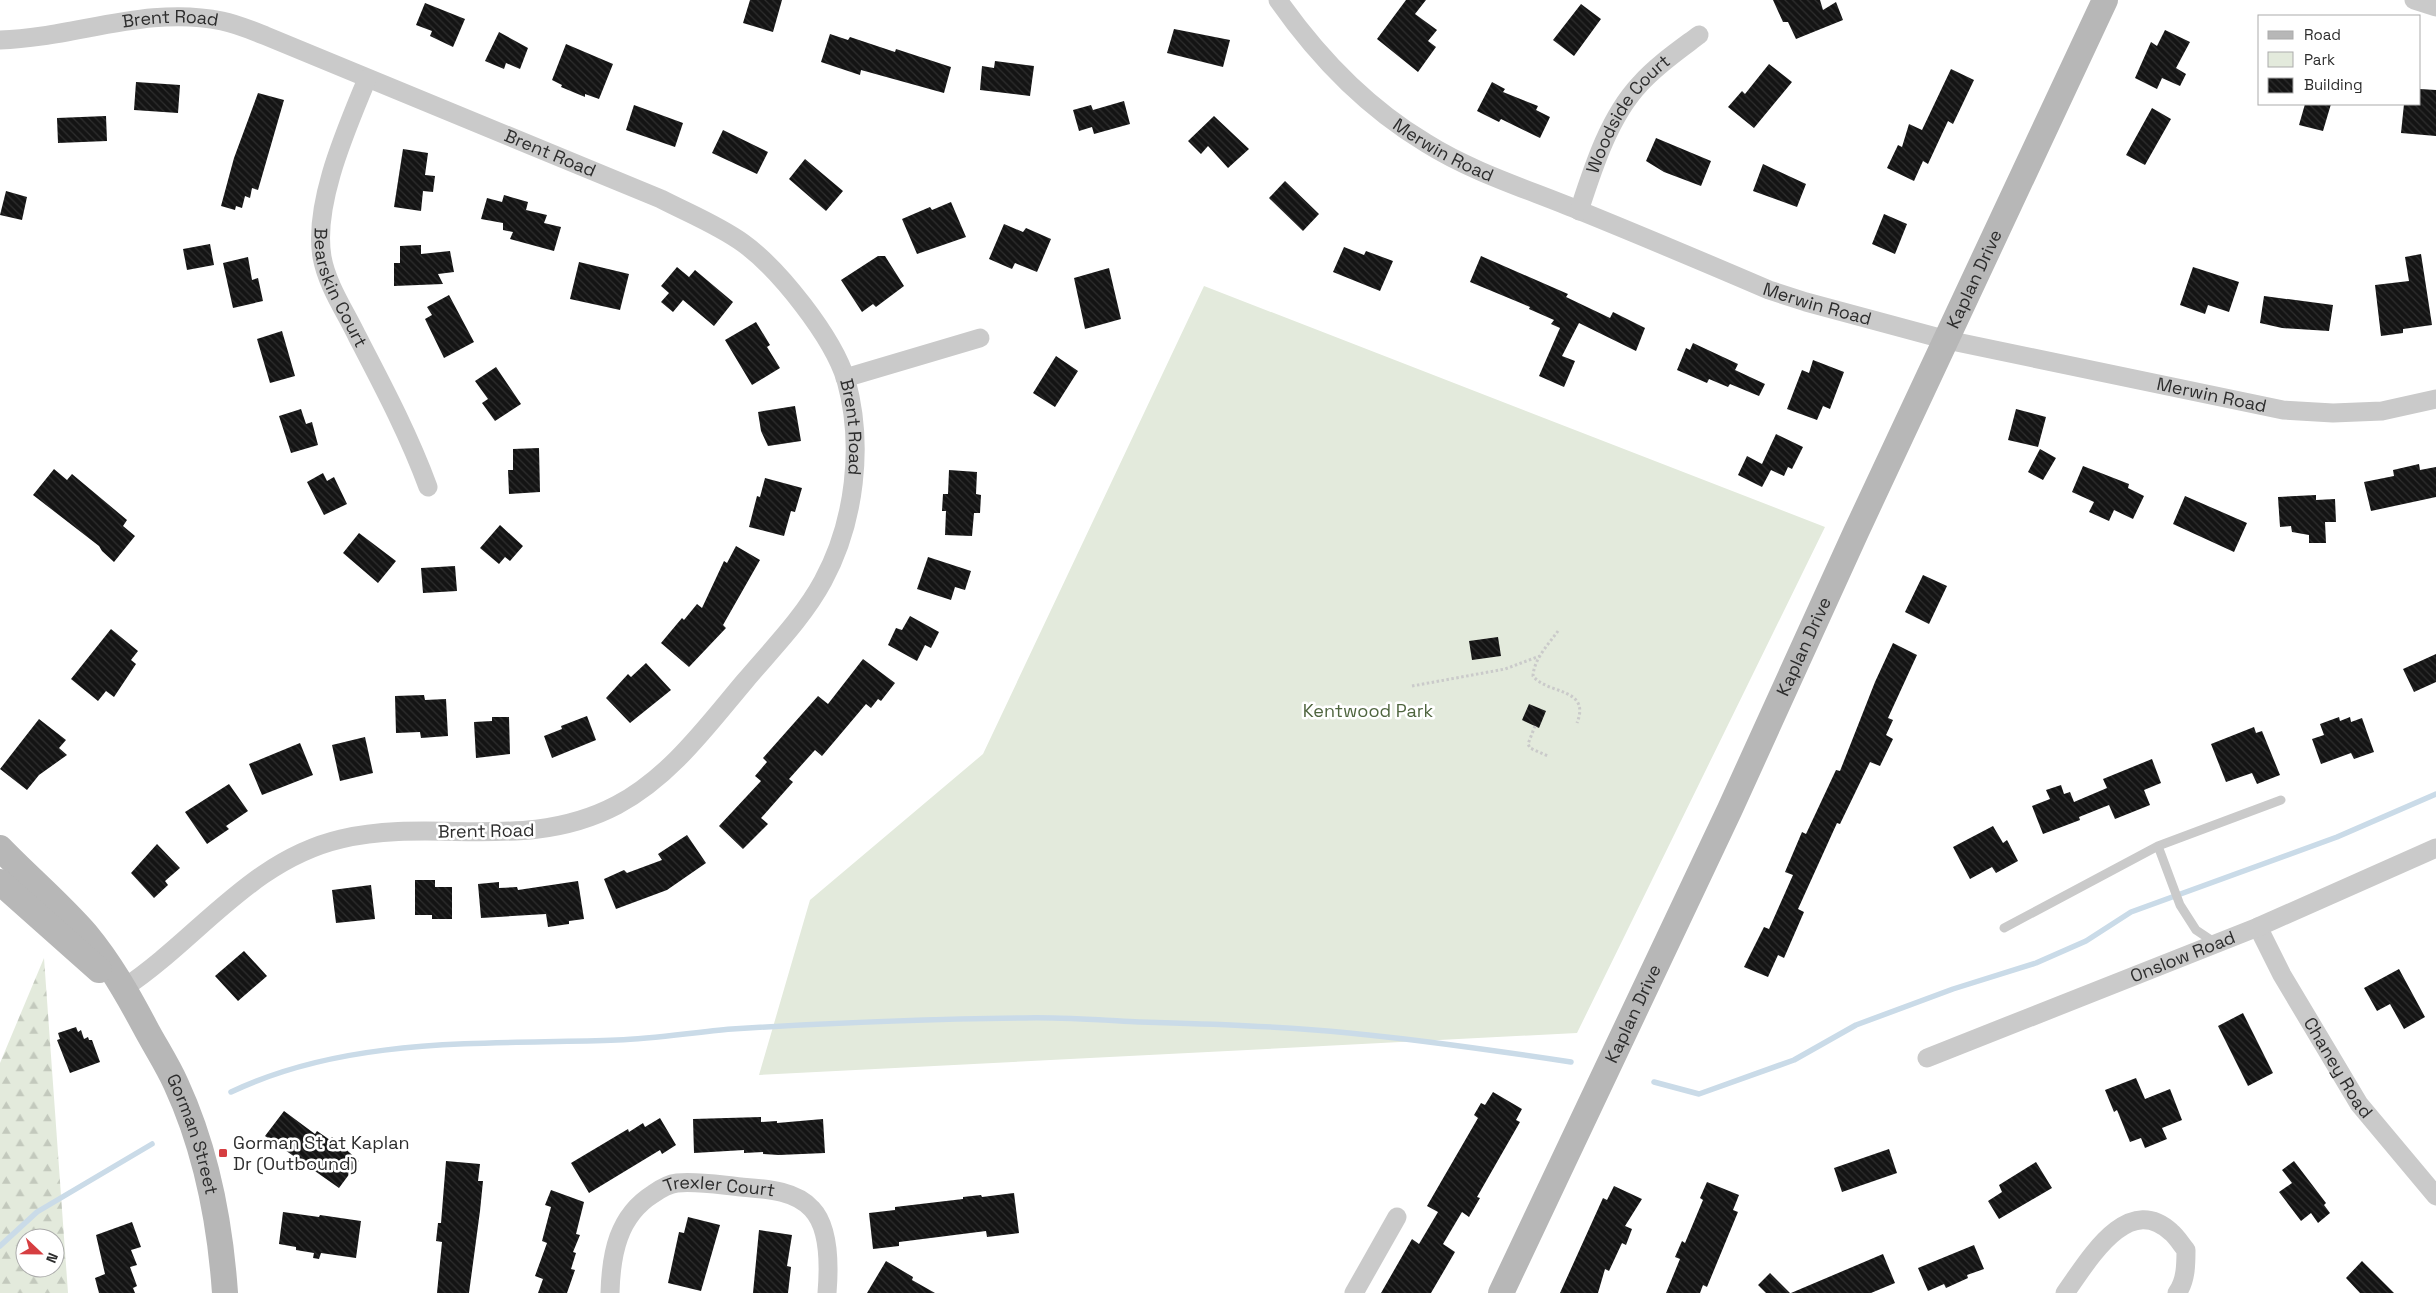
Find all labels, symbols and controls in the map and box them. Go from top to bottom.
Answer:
street label: Brent Road [120,5,220,33]
legend [2258,15,2421,105]
text: Road [2304,25,2341,44]
street label: Woodside Court [1581,49,1674,176]
text: Park [2304,50,2335,69]
text: Building [2304,75,2363,94]
street label: Merwin Road [1389,113,1497,187]
street label: Brent Road [501,124,600,182]
street label: Kaplan Drive [1941,226,2007,332]
street label: Bearskin Court [309,227,373,351]
street label: Merwin Road [1760,277,1874,330]
street label: Merwin Road [2155,372,2269,417]
street label: Brent Road [835,376,867,476]
street label: Kaplan Drive [1771,593,1836,700]
park label: Kentwood Park [1303,699,1434,722]
street label: Brent Road [437,818,535,843]
street label: Onslow Road [2127,925,2238,987]
street label: Kaplan Drive [1600,960,1666,1067]
street label: Chaney Road [2299,1013,2378,1123]
street label: Gorman Street [162,1070,223,1197]
place label: Gorman St at Kaplan Dr (Outbound) [233,1131,410,1175]
marker: Gorman St at Kaplan Dr (Outbound) [217,1147,229,1159]
street label: Trexler Court [660,1170,777,1202]
north arrow [15,1228,65,1278]
text: N [42,1250,62,1266]

